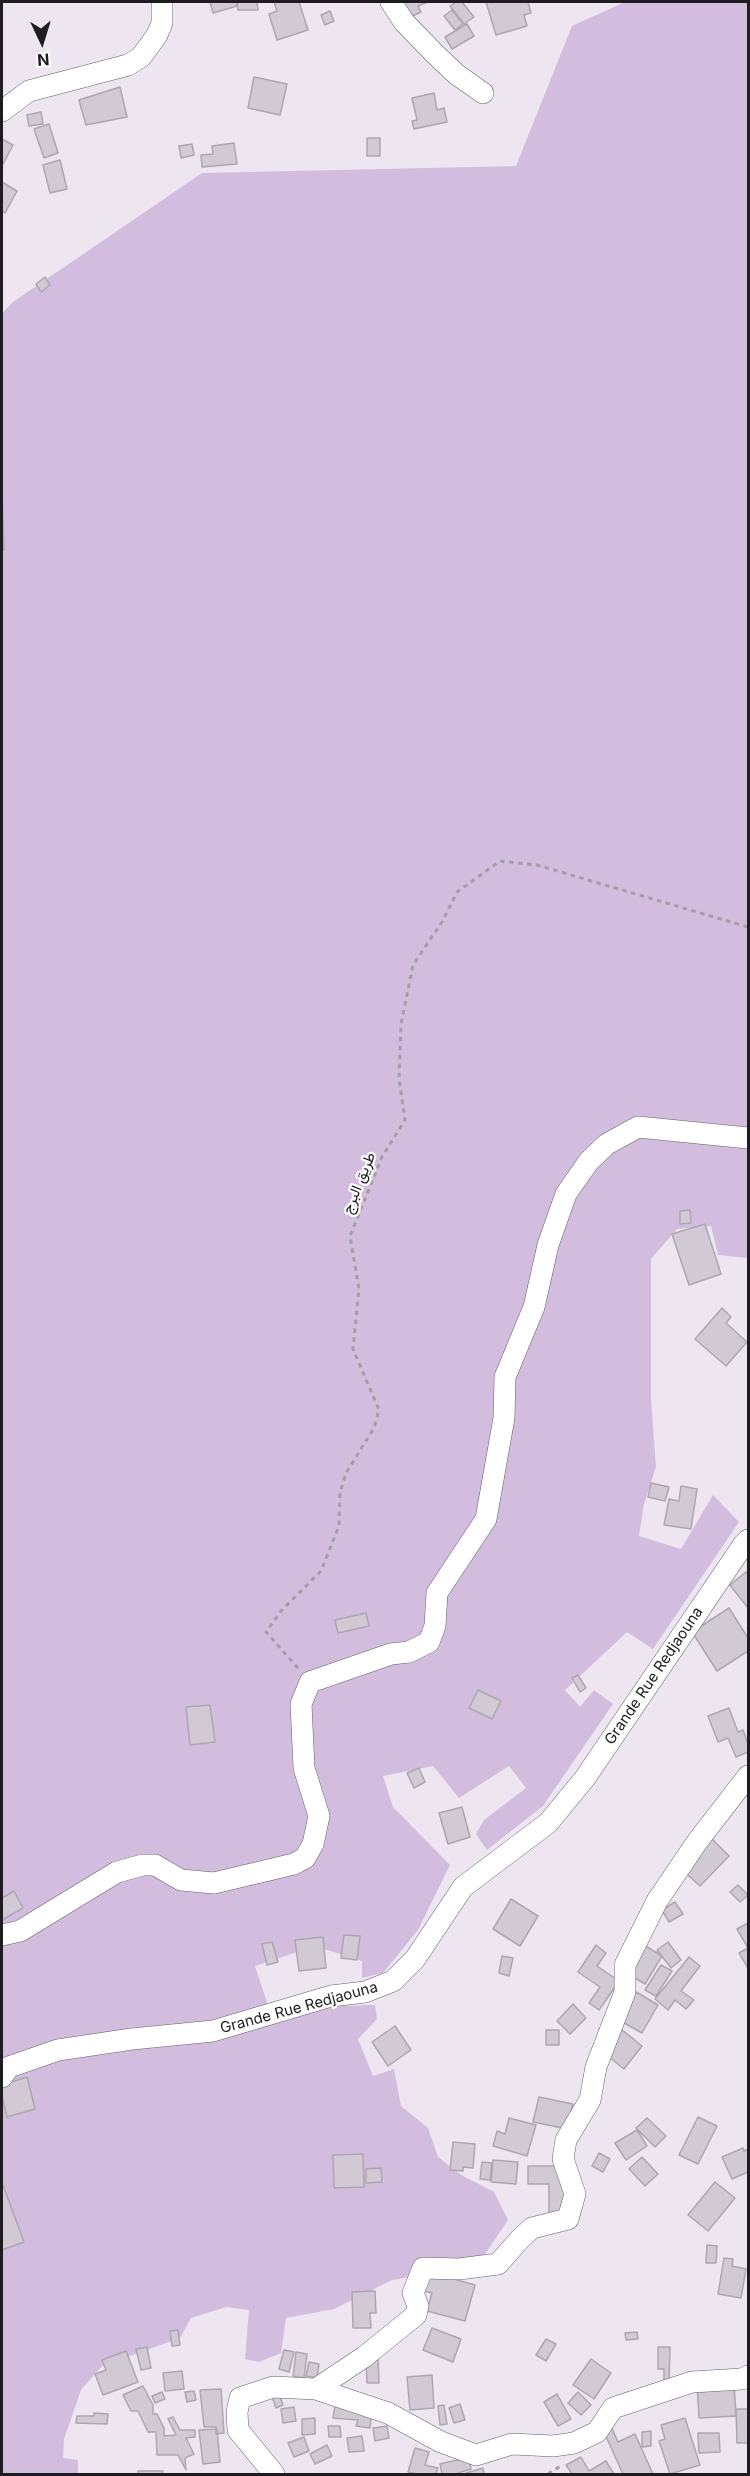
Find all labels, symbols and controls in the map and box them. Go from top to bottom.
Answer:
north arrow [12,12,72,72]
text: N [36,50,50,70]
street label: طريق البرج [339,1150,379,1216]
street label: Grande Rue Redjaouna [601,1604,707,1748]
street label: Grande Rue Redjaouna [218,1978,380,2038]

